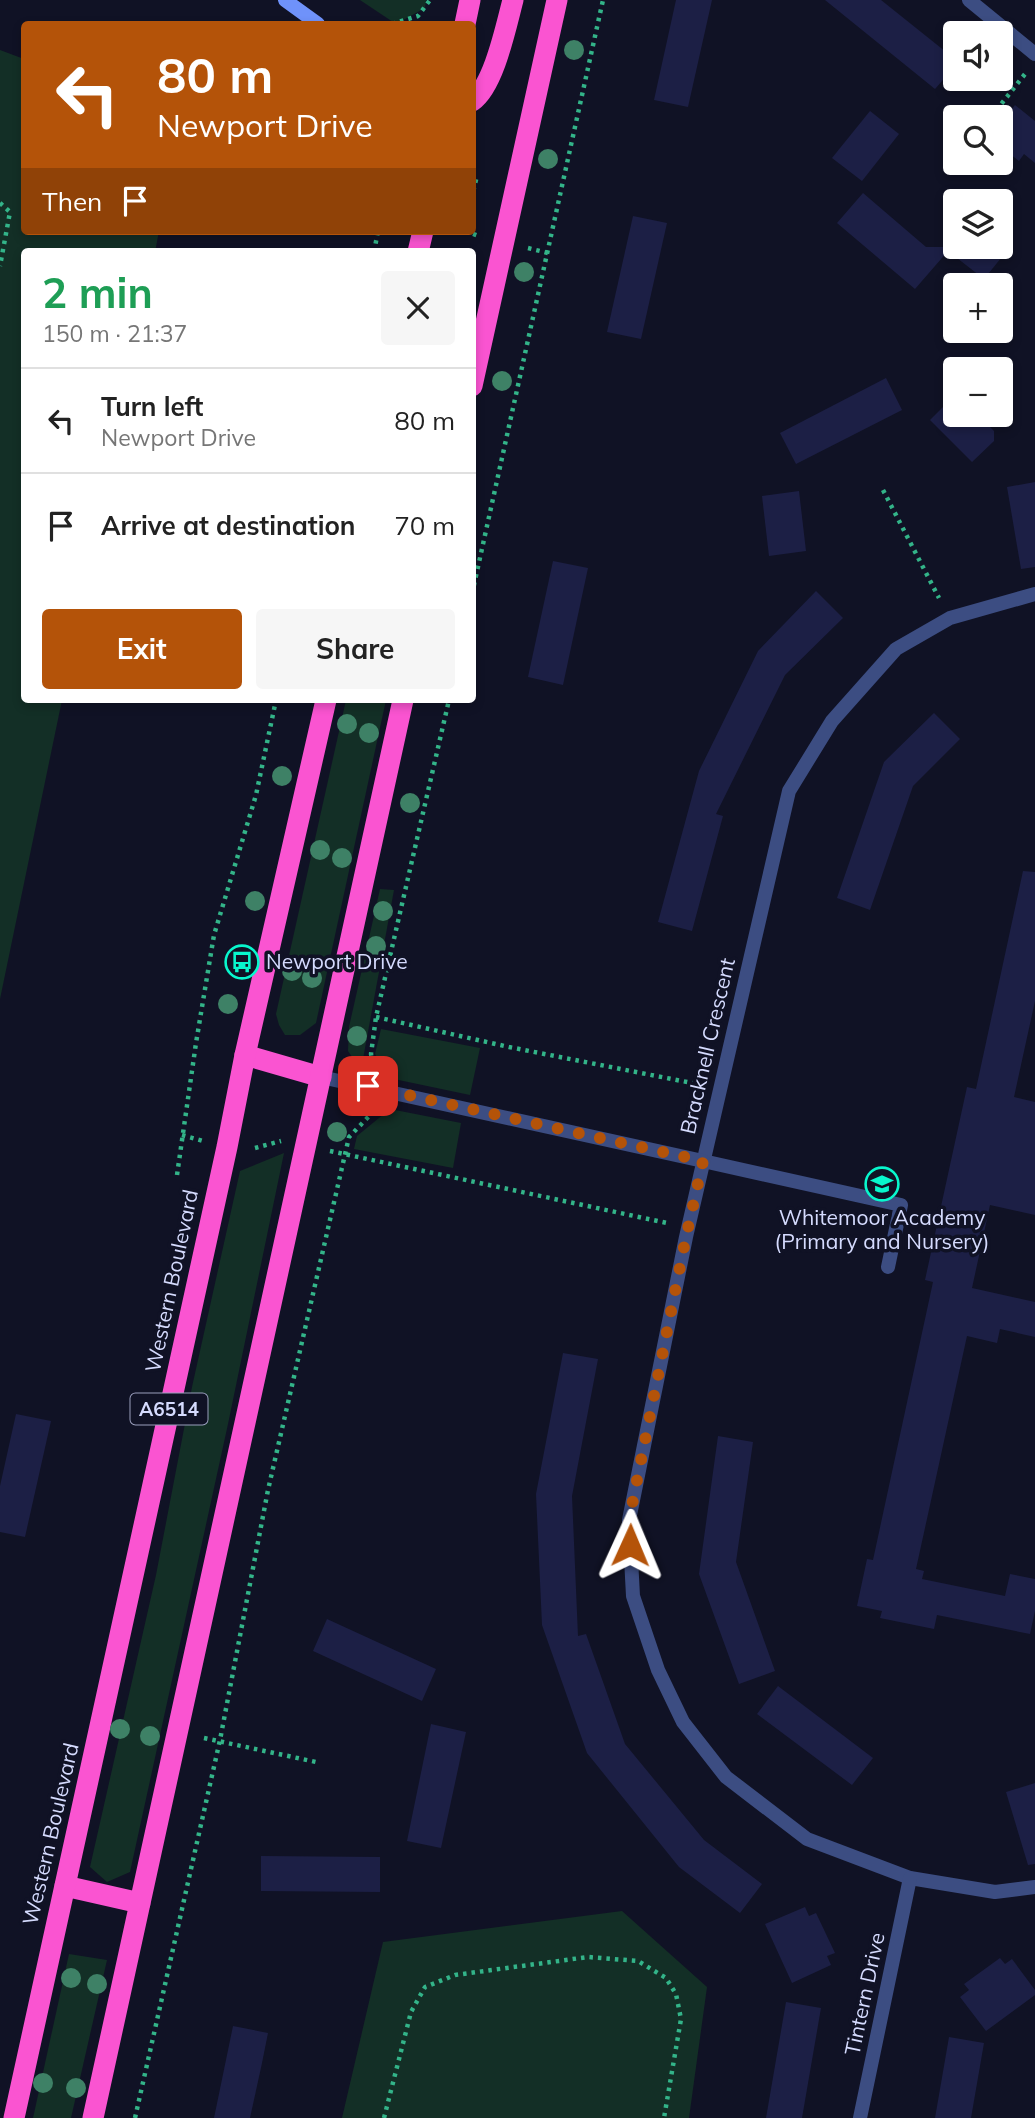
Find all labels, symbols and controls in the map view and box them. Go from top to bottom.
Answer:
map controls [943,21,1013,427]
button: sound [943,21,1013,91]
text: 80 m [157,44,273,105]
icon: left [42,49,133,140]
text: Newport Drive [157,105,373,145]
button: search [943,105,1013,175]
icon: arrive [116,182,154,220]
text: Then [42,185,102,218]
button: layers [943,189,1013,259]
text: 2 min [42,266,153,319]
button: close [381,271,455,345]
button: + [943,273,1013,343]
text: 150 m · 21:37 [42,319,187,348]
button: − [943,357,1013,427]
text: Turn left [101,390,203,423]
icon: left [42,402,80,440]
text: 80 m [394,404,455,437]
text: Newport Drive [101,423,256,452]
icon: arrive [42,507,80,545]
text: Arrive at destination [101,509,356,542]
text: 70 m [394,509,455,542]
button: Exit [42,609,242,689]
button: Share [256,609,455,689]
bus stop icon: Newport Drive [223,943,261,981]
place label: Newport Drive [266,948,408,974]
street label: Bracknell Crescent [674,955,740,1136]
pin [338,1056,398,1116]
icon: arrive [349,1067,387,1105]
school or university icon: Whitemoor Academy (Primary and Nursery) [863,1165,901,1203]
street label: Western Boulevard [139,1187,203,1375]
place label: Whitemoor Academy (Primary and Nursery) [775,1204,989,1254]
road number: A6514 [130,1394,208,1424]
position arrow [593,1508,667,1582]
street label: Western Boulevard [16,1740,84,1927]
street label: Tintern Drive [838,1930,890,2058]

